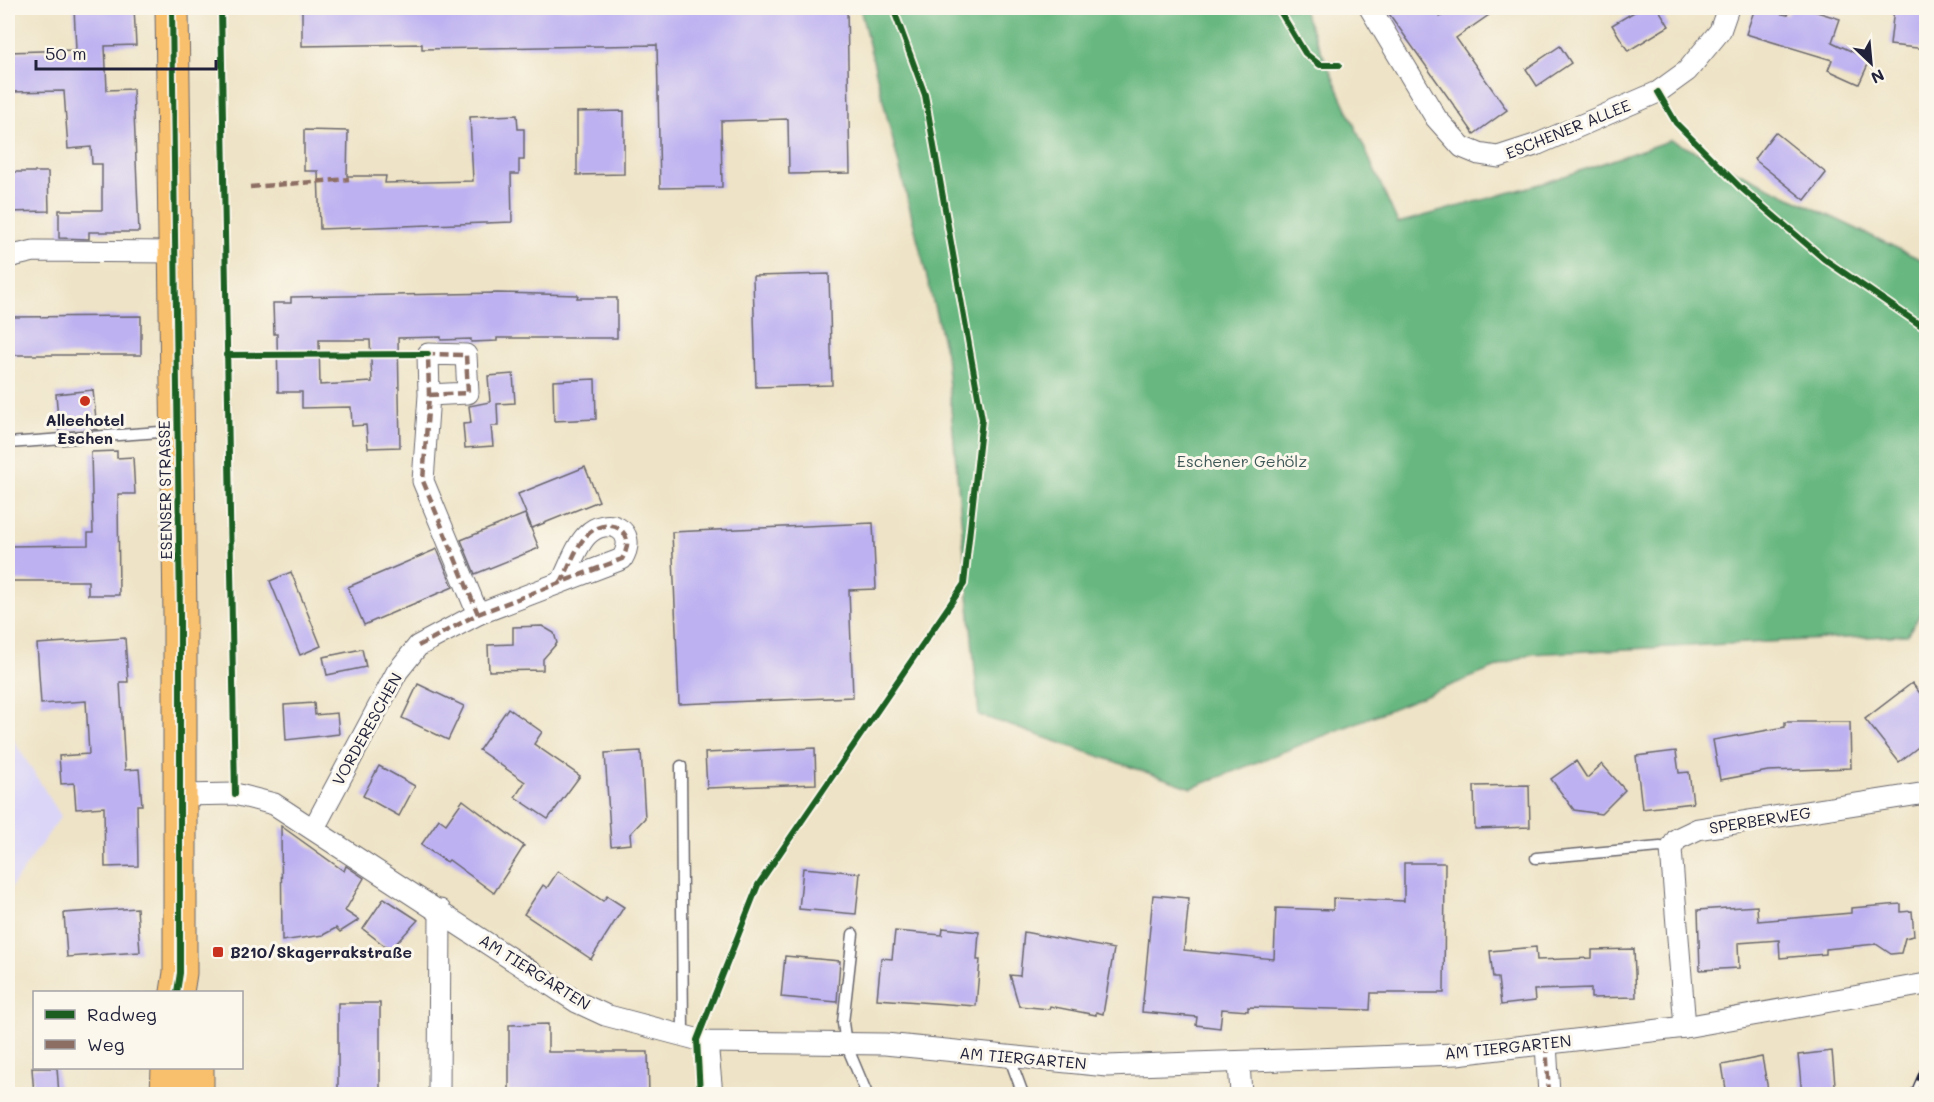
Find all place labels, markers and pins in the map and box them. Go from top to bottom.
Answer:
marker: Alleehotel Eschen [78,394,92,408]
place label: Alleehotel Eschen [46,409,124,448]
place label: B210/Skagerrakstraße [230,941,412,962]
marker: B210/Skagerrakstraße [211,945,225,959]

